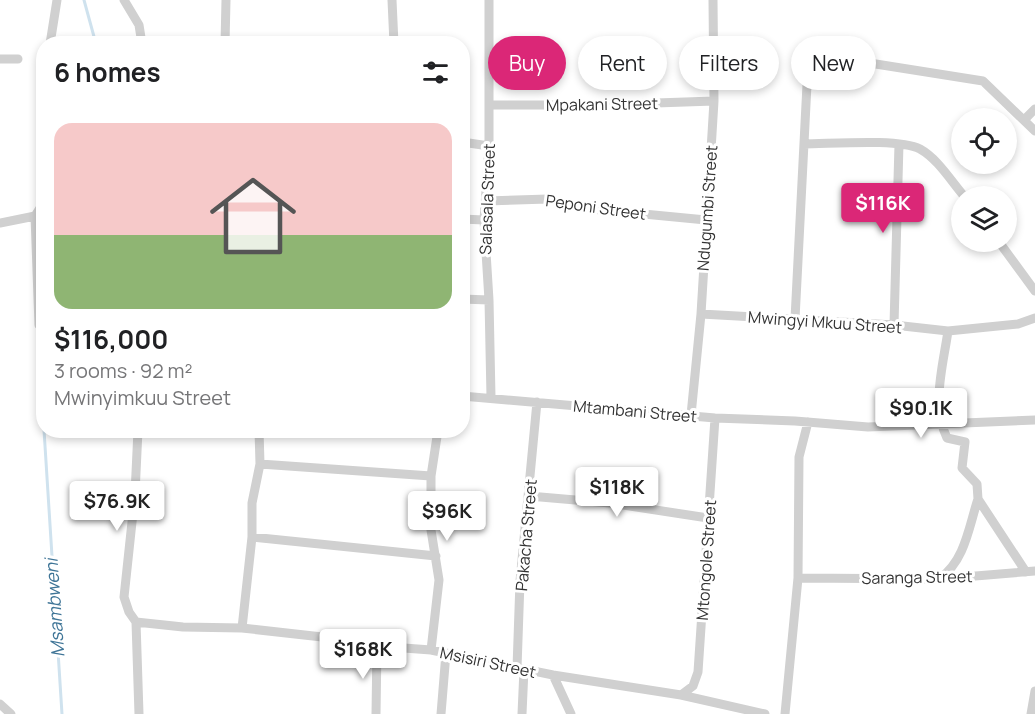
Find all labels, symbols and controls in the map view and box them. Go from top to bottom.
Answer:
chip: Buy [488,36,566,90]
chip: Rent [578,36,667,90]
chip: Filters [679,36,779,90]
chip: New [791,36,876,90]
text: 6 homes [54,54,161,90]
icon: filters [419,56,452,89]
street label: Mpakani Street [546,92,658,116]
map controls [951,108,1017,252]
button: locate [951,108,1017,174]
street label: Salasala Street [474,143,500,255]
street label: Ndugumbi Street [692,144,722,272]
icon: home [199,162,307,270]
pin: $116K [841,183,925,234]
button: layers [951,186,1017,252]
street label: Peponi Street [544,189,648,225]
text: $116K [855,189,911,216]
street label: Mwingyi Mkuu Street [747,306,903,338]
text: $116,000 [54,321,168,357]
text: 3 rooms · 92 m² [54,357,193,384]
text: Mwinyimkuu Street [54,384,231,411]
pin: $90.1K [872,388,970,439]
text: $90.1K [889,394,953,421]
street label: Mtambani Street [572,395,698,427]
pin: $118K [575,467,659,518]
text: $118K [589,473,645,500]
street label: Pakacha Street [510,478,542,592]
pin: $76.9K [68,481,166,532]
text: $76.9K [83,487,151,514]
pin: $96K [411,491,483,542]
text: $96K [422,497,472,524]
street label: Mtongole Street [691,499,721,621]
water label: Msambweni [38,555,69,658]
street label: Saranga Street [861,565,973,589]
pin: $168K [321,629,405,680]
text: $168K [334,635,392,662]
street label: Msisiri Street [438,641,538,683]

